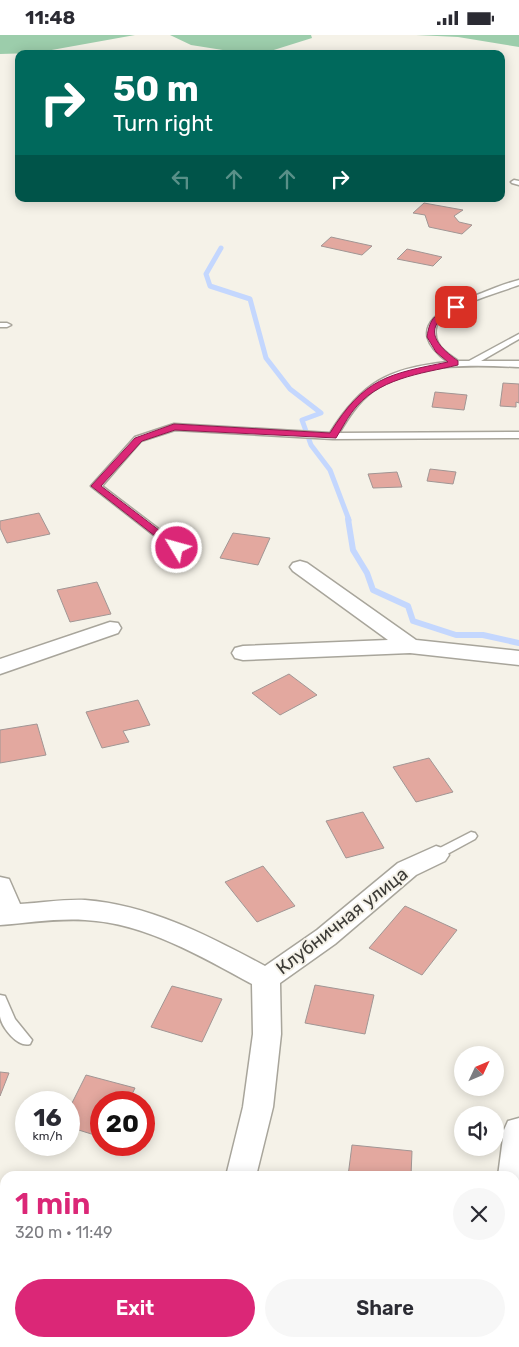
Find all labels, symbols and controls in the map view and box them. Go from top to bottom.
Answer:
text: 11:48 [25,6,75,29]
text: 50 m [113,68,199,110]
icon: right [30,70,95,135]
text: Turn right [113,110,213,137]
icon: left [167,165,195,193]
icon: ahead [220,165,248,193]
icon: ahead [273,165,301,193]
icon: right [326,165,354,193]
pin [435,286,477,328]
icon: arrive [442,293,470,321]
position arrow [150,521,202,573]
street label: Клубничная улица [272,863,412,979]
north arrow [454,1046,504,1096]
map controls [454,1046,504,1156]
speed limit sign: 20 [90,1091,155,1156]
text: 16 [33,1103,62,1132]
button: sound [454,1106,504,1156]
text: km/h [33,1129,62,1143]
text: 1 min [15,1186,90,1222]
button: close [453,1188,505,1240]
text: 320 m · 11:49 [15,1223,113,1242]
button: Exit [15,1279,255,1337]
button: Share [265,1279,505,1337]

